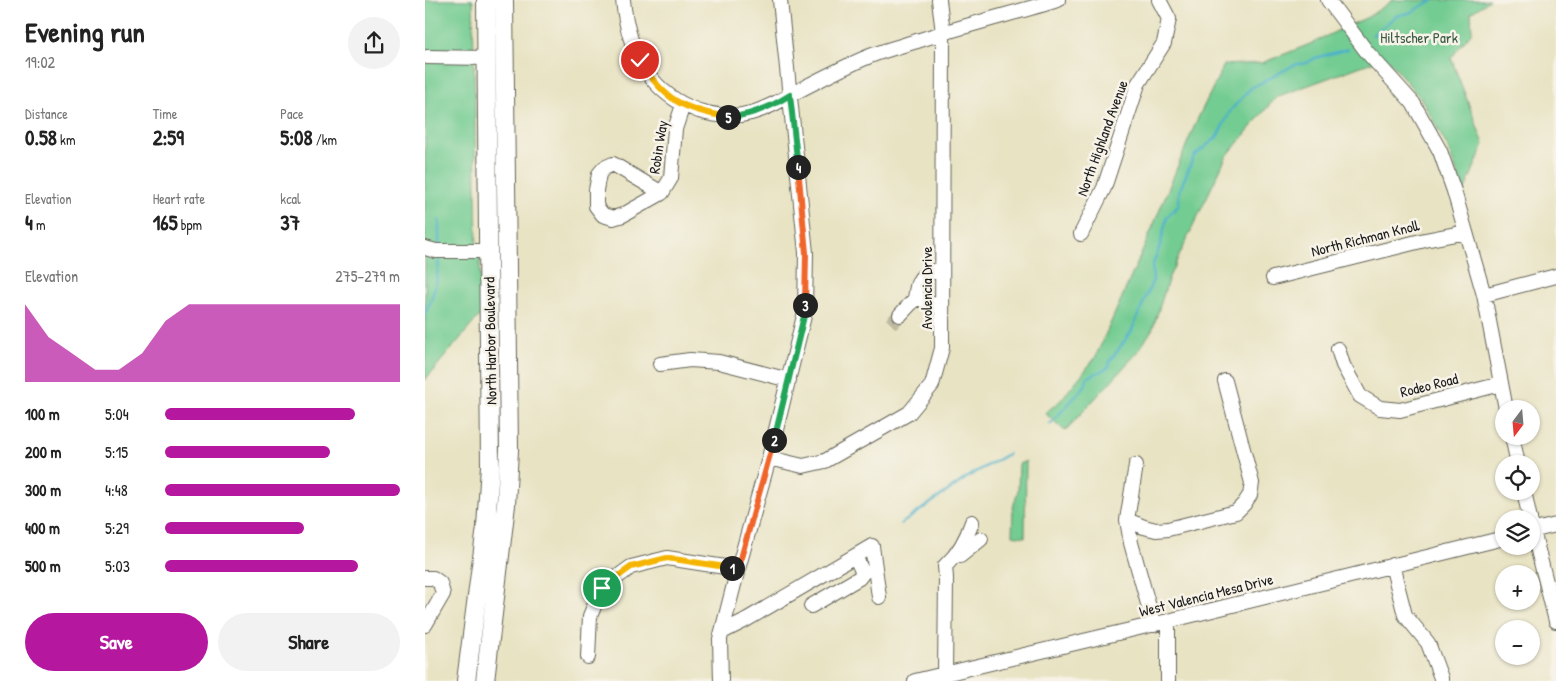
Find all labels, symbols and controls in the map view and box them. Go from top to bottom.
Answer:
text: Evening run [25,13,145,51]
button: share [348,17,400,69]
park label: Hiltscher Park [1380,27,1458,48]
pin [619,39,661,81]
icon: check [626,46,654,74]
text: 19:02 [25,51,55,73]
street label: North Highland Avenue [1071,77,1133,199]
text: Distance [25,104,68,123]
text: Time [153,104,177,123]
text: Pace [280,104,304,123]
pin: 5 [715,104,741,130]
text: 5 [726,108,731,127]
street label: Robin Way [643,119,673,175]
text: 0.58 [25,123,57,152]
text: 2:59 [153,123,184,152]
text: 5:08 [280,123,313,152]
text: km [57,130,75,149]
text: /km [313,130,337,149]
pin: 4 [785,154,811,180]
text: 4 [796,158,801,177]
text: Elevation [25,189,72,208]
text: Heart rate [153,189,205,208]
text: kcal [280,189,301,208]
text: 4 [25,208,33,237]
text: 165 [153,208,178,237]
text: 37 [280,208,300,237]
street label: North Richman Knoll [1309,214,1422,262]
text: m [33,215,46,234]
text: bpm [178,215,202,234]
street label: Avolencia Drive [916,247,937,329]
text: Elevation [25,265,78,287]
text: 275–279 m [335,265,400,287]
street label: North Harbor Boulevard [478,277,502,405]
pin: 3 [793,292,817,318]
text: 3 [802,296,809,315]
street label: Rodeo Road [1398,368,1460,402]
north arrow [1495,400,1540,445]
map controls [1495,400,1540,665]
text: 100 m [25,403,60,425]
text: 5:04 [105,403,129,425]
pin: 2 [761,428,787,452]
text: 2 [771,431,778,450]
text: 200 m [25,441,61,463]
text: 5:15 [105,441,128,463]
button: locate [1495,455,1540,500]
text: 300 m [25,479,61,501]
text: 4:48 [105,479,128,501]
button: layers [1495,510,1540,555]
text: 400 m [25,517,60,539]
text: 5:29 [105,517,129,539]
text: 500 m [25,555,61,577]
text: 5:03 [105,555,130,577]
pin: 1 [719,556,745,580]
text: 1 [730,559,735,578]
button: + [1495,565,1540,610]
pin [581,567,623,609]
street label: West Valencia Mesa Drive [1137,568,1275,622]
icon: arrive [588,574,616,602]
button: Save [25,613,208,671]
button: Share [218,613,400,671]
button: − [1495,620,1540,665]

